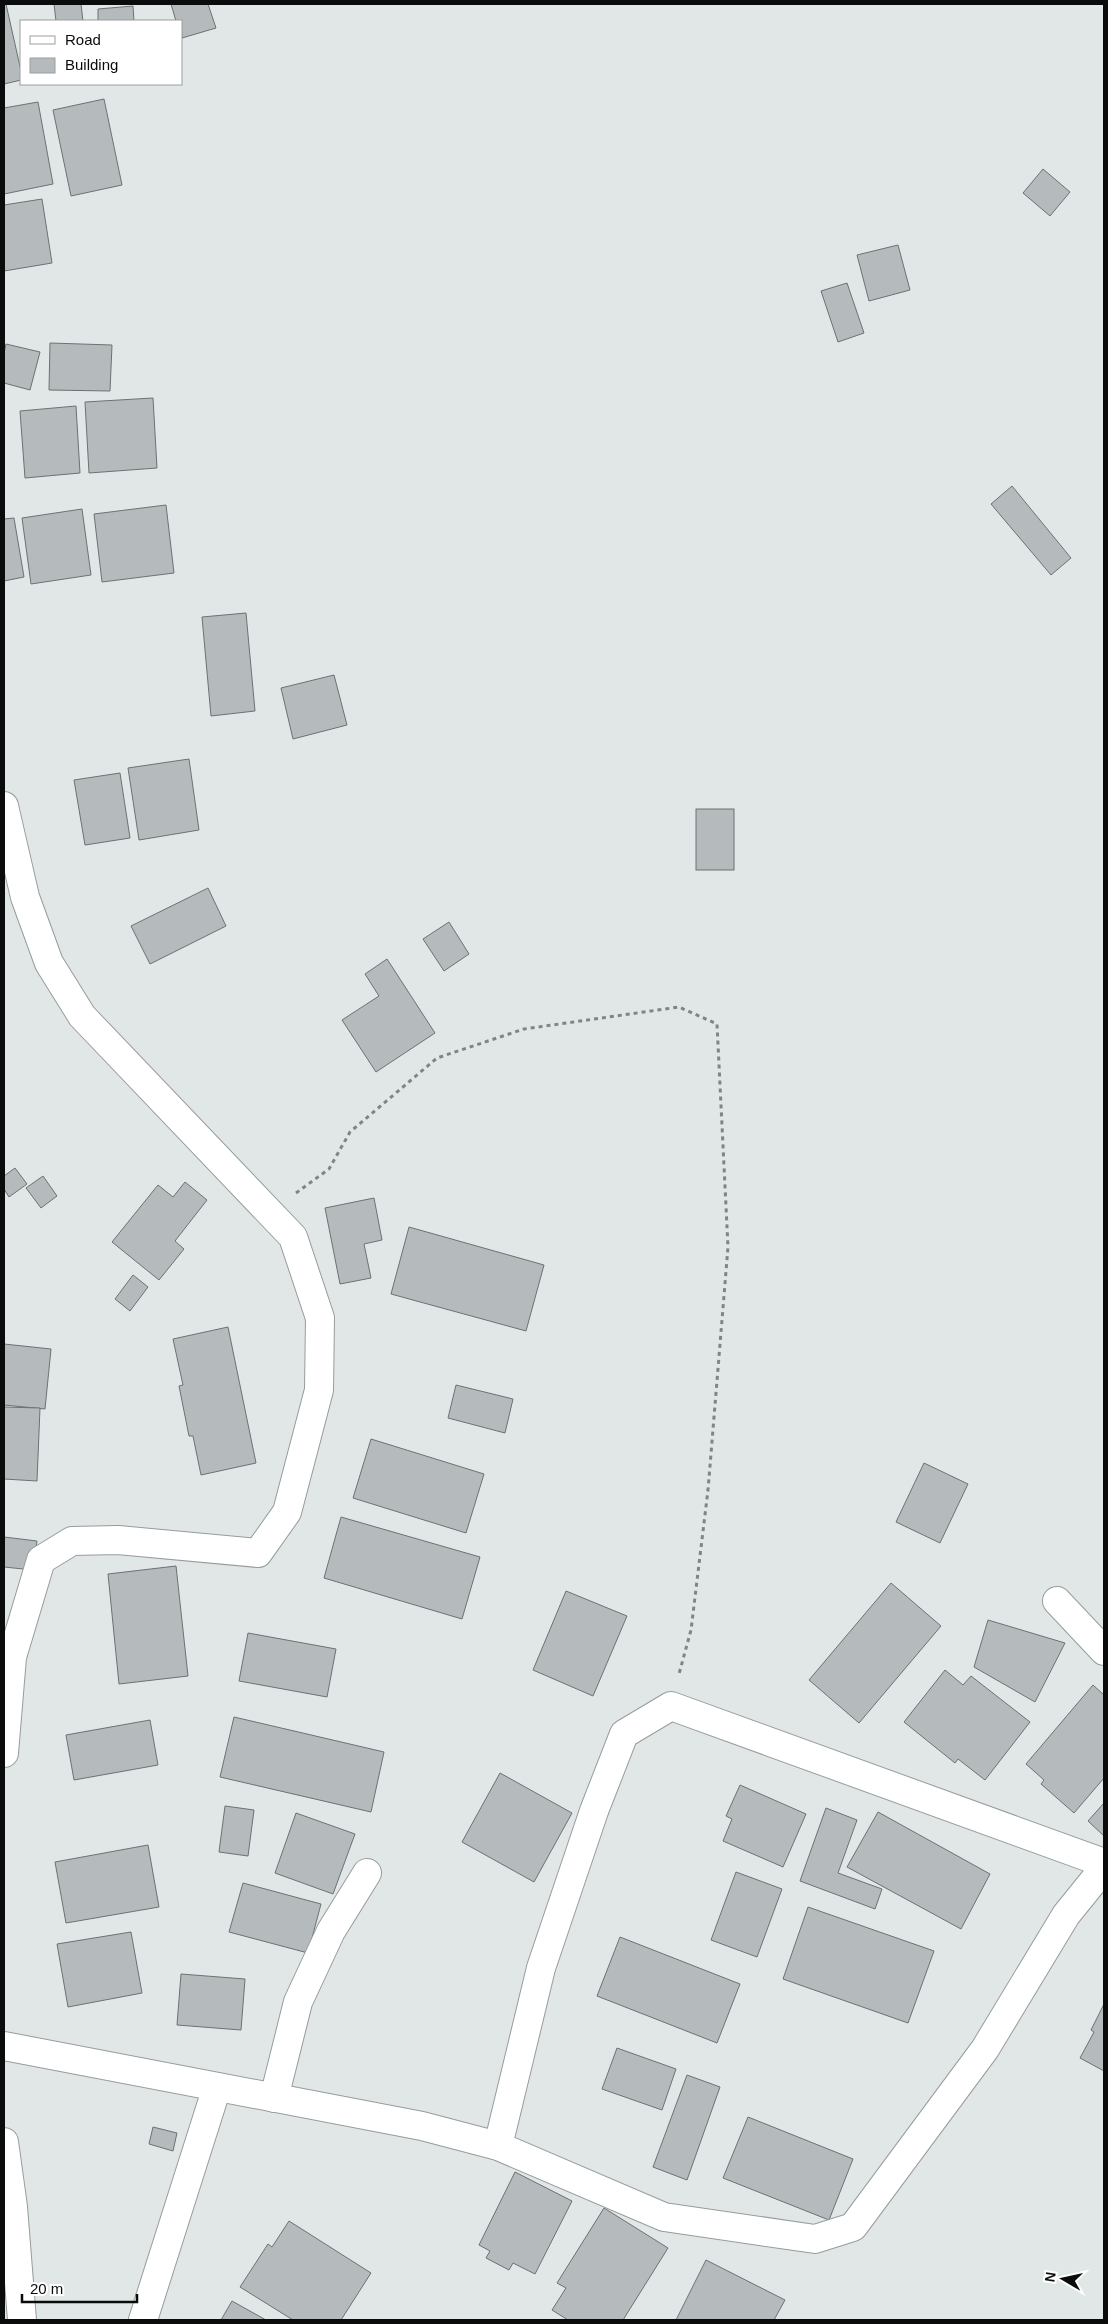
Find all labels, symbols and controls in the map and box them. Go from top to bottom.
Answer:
legend [20,20,182,85]
text: Road [65,31,101,48]
text: Building [65,56,118,73]
north arrow [1038,2254,1088,2304]
text: N [1041,2271,1059,2283]
scale bar [22,2272,138,2304]
text: 20 m [30,2280,63,2297]

